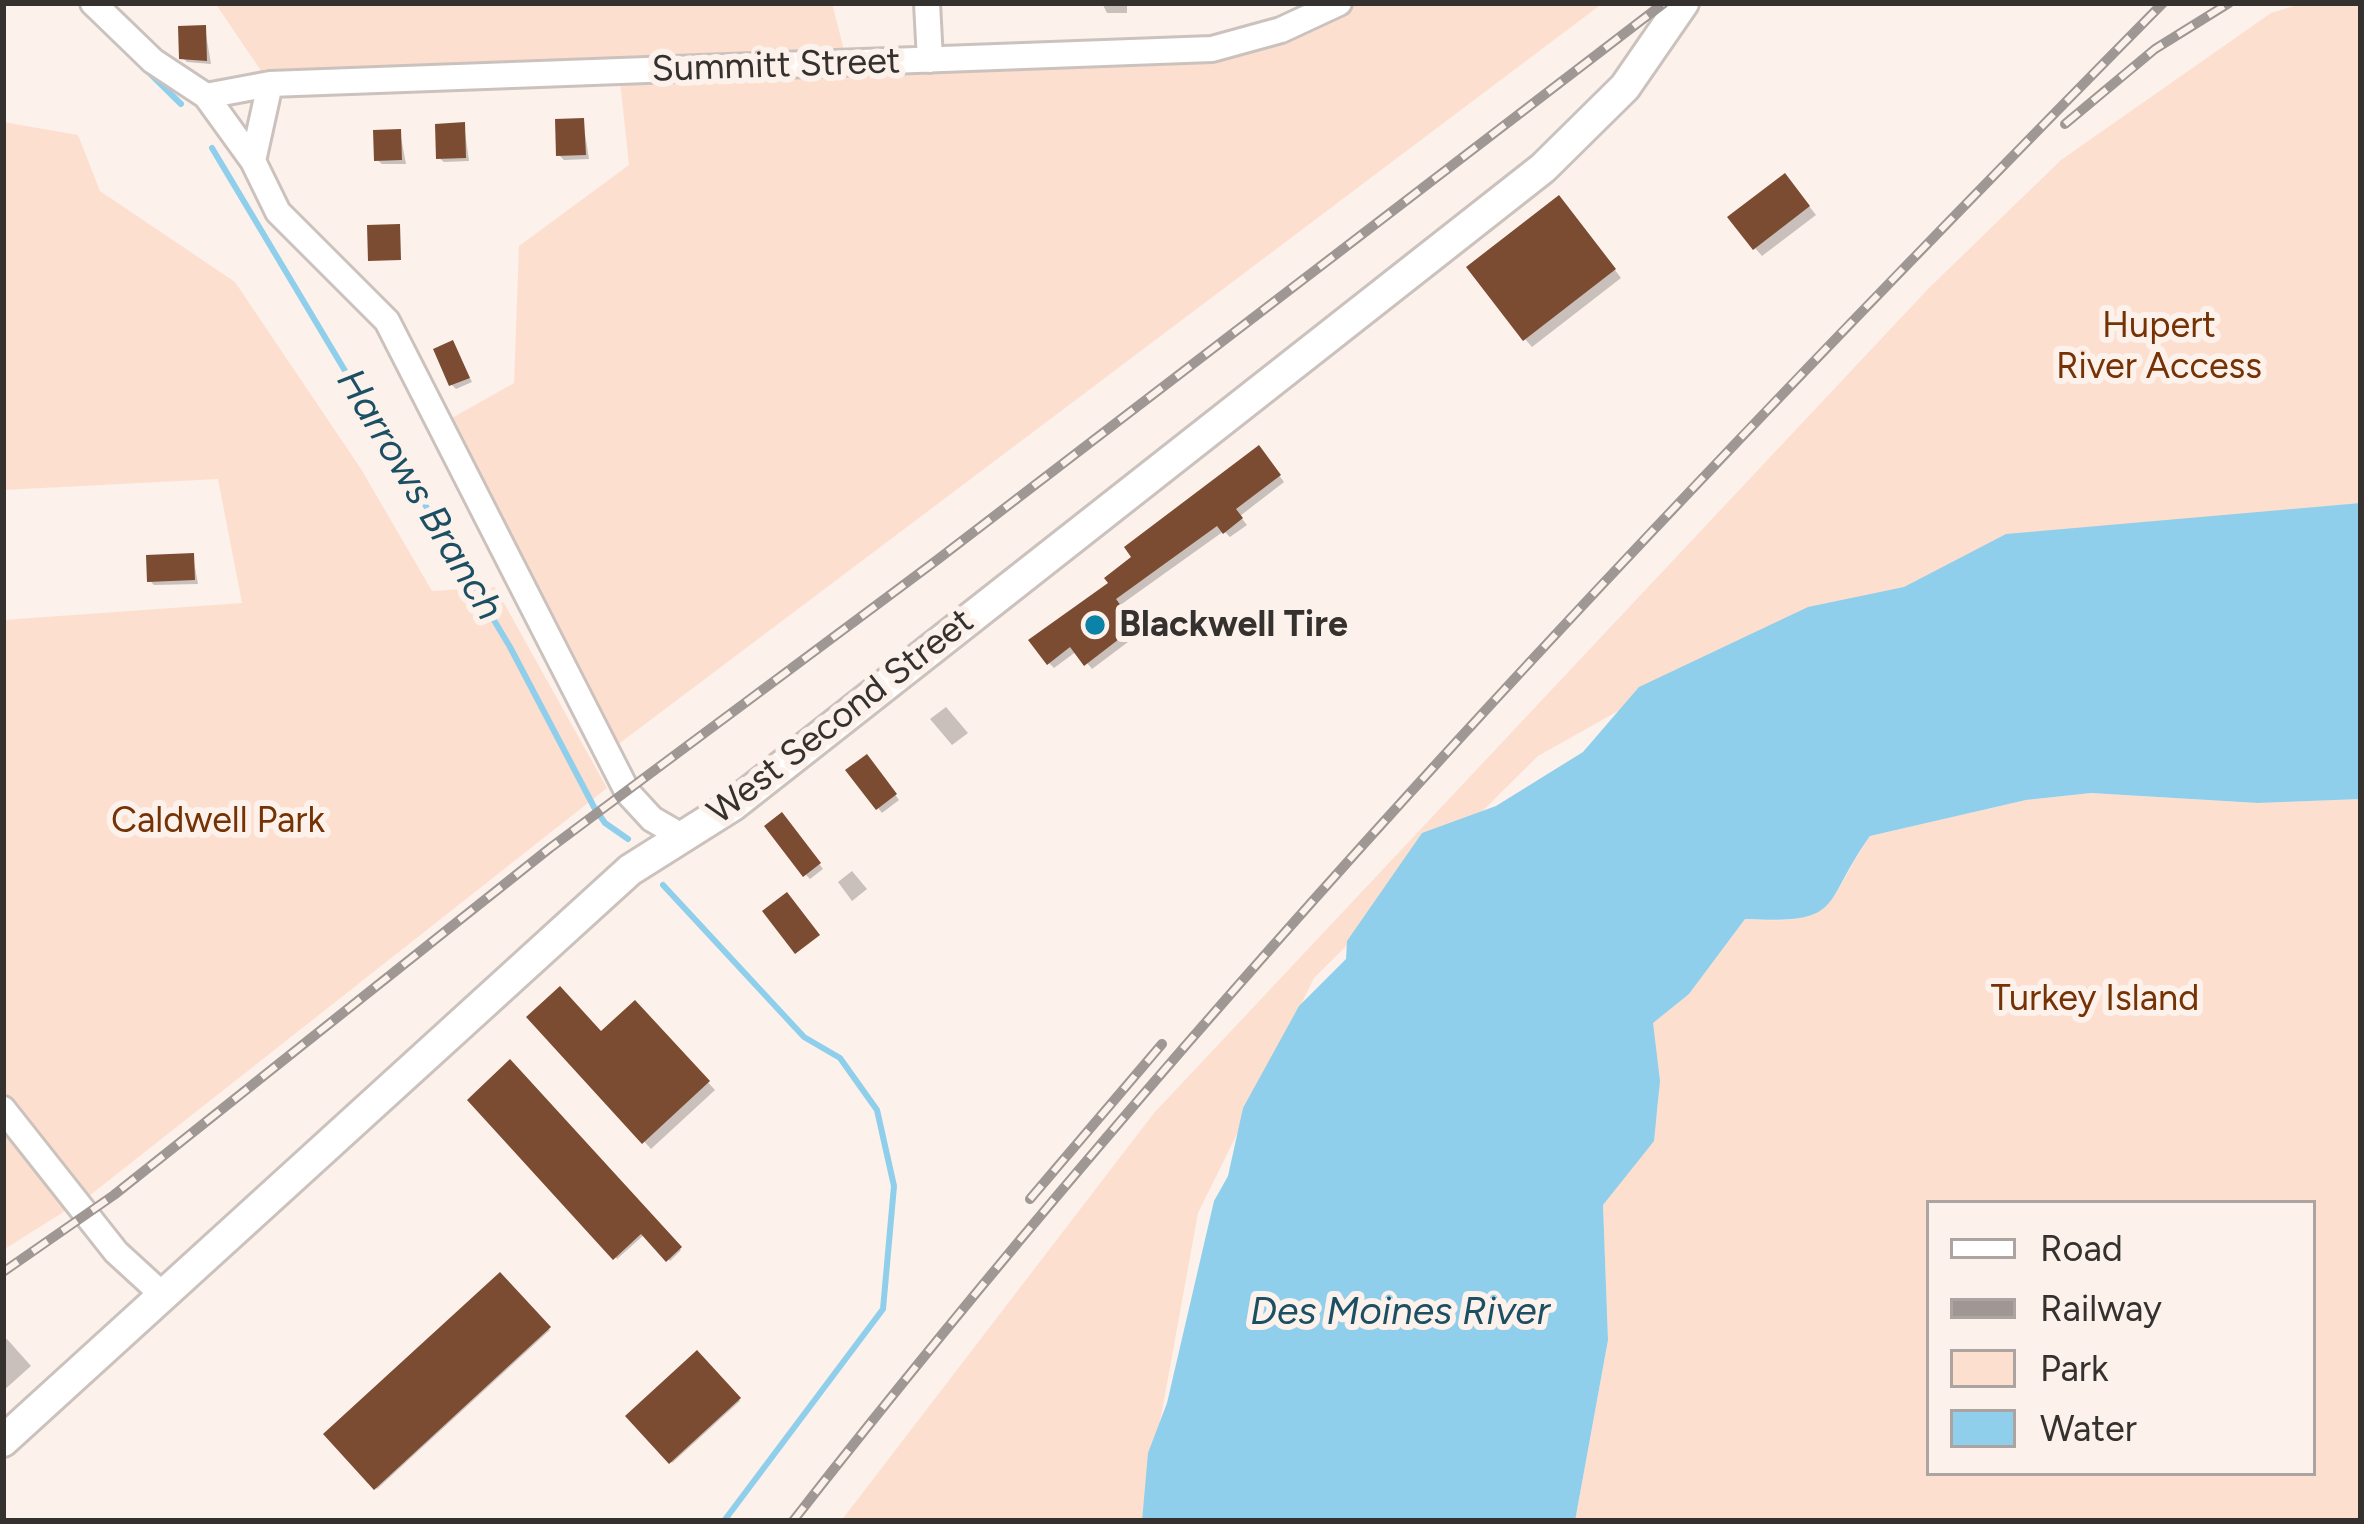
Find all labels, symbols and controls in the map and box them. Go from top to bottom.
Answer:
street label: Summitt Street [651,40,901,92]
park label: Hupert River Access [2056,304,2262,389]
water label: Harrows Branch [326,361,512,629]
street label: West Second Street [700,600,982,834]
place label: Blackwell Tire [1119,603,1348,647]
marker: Blackwell Tire [1082,612,1108,638]
park label: Caldwell Park [111,799,325,843]
park label: Turkey Island [1991,977,2199,1021]
legend [1926,1200,2316,1476]
text: Road [2040,1227,2123,1270]
text: Railway [2040,1287,2162,1330]
water label: Des Moines River [1250,1290,1550,1336]
text: Park [2040,1347,2108,1390]
text: Water [2040,1407,2137,1450]

